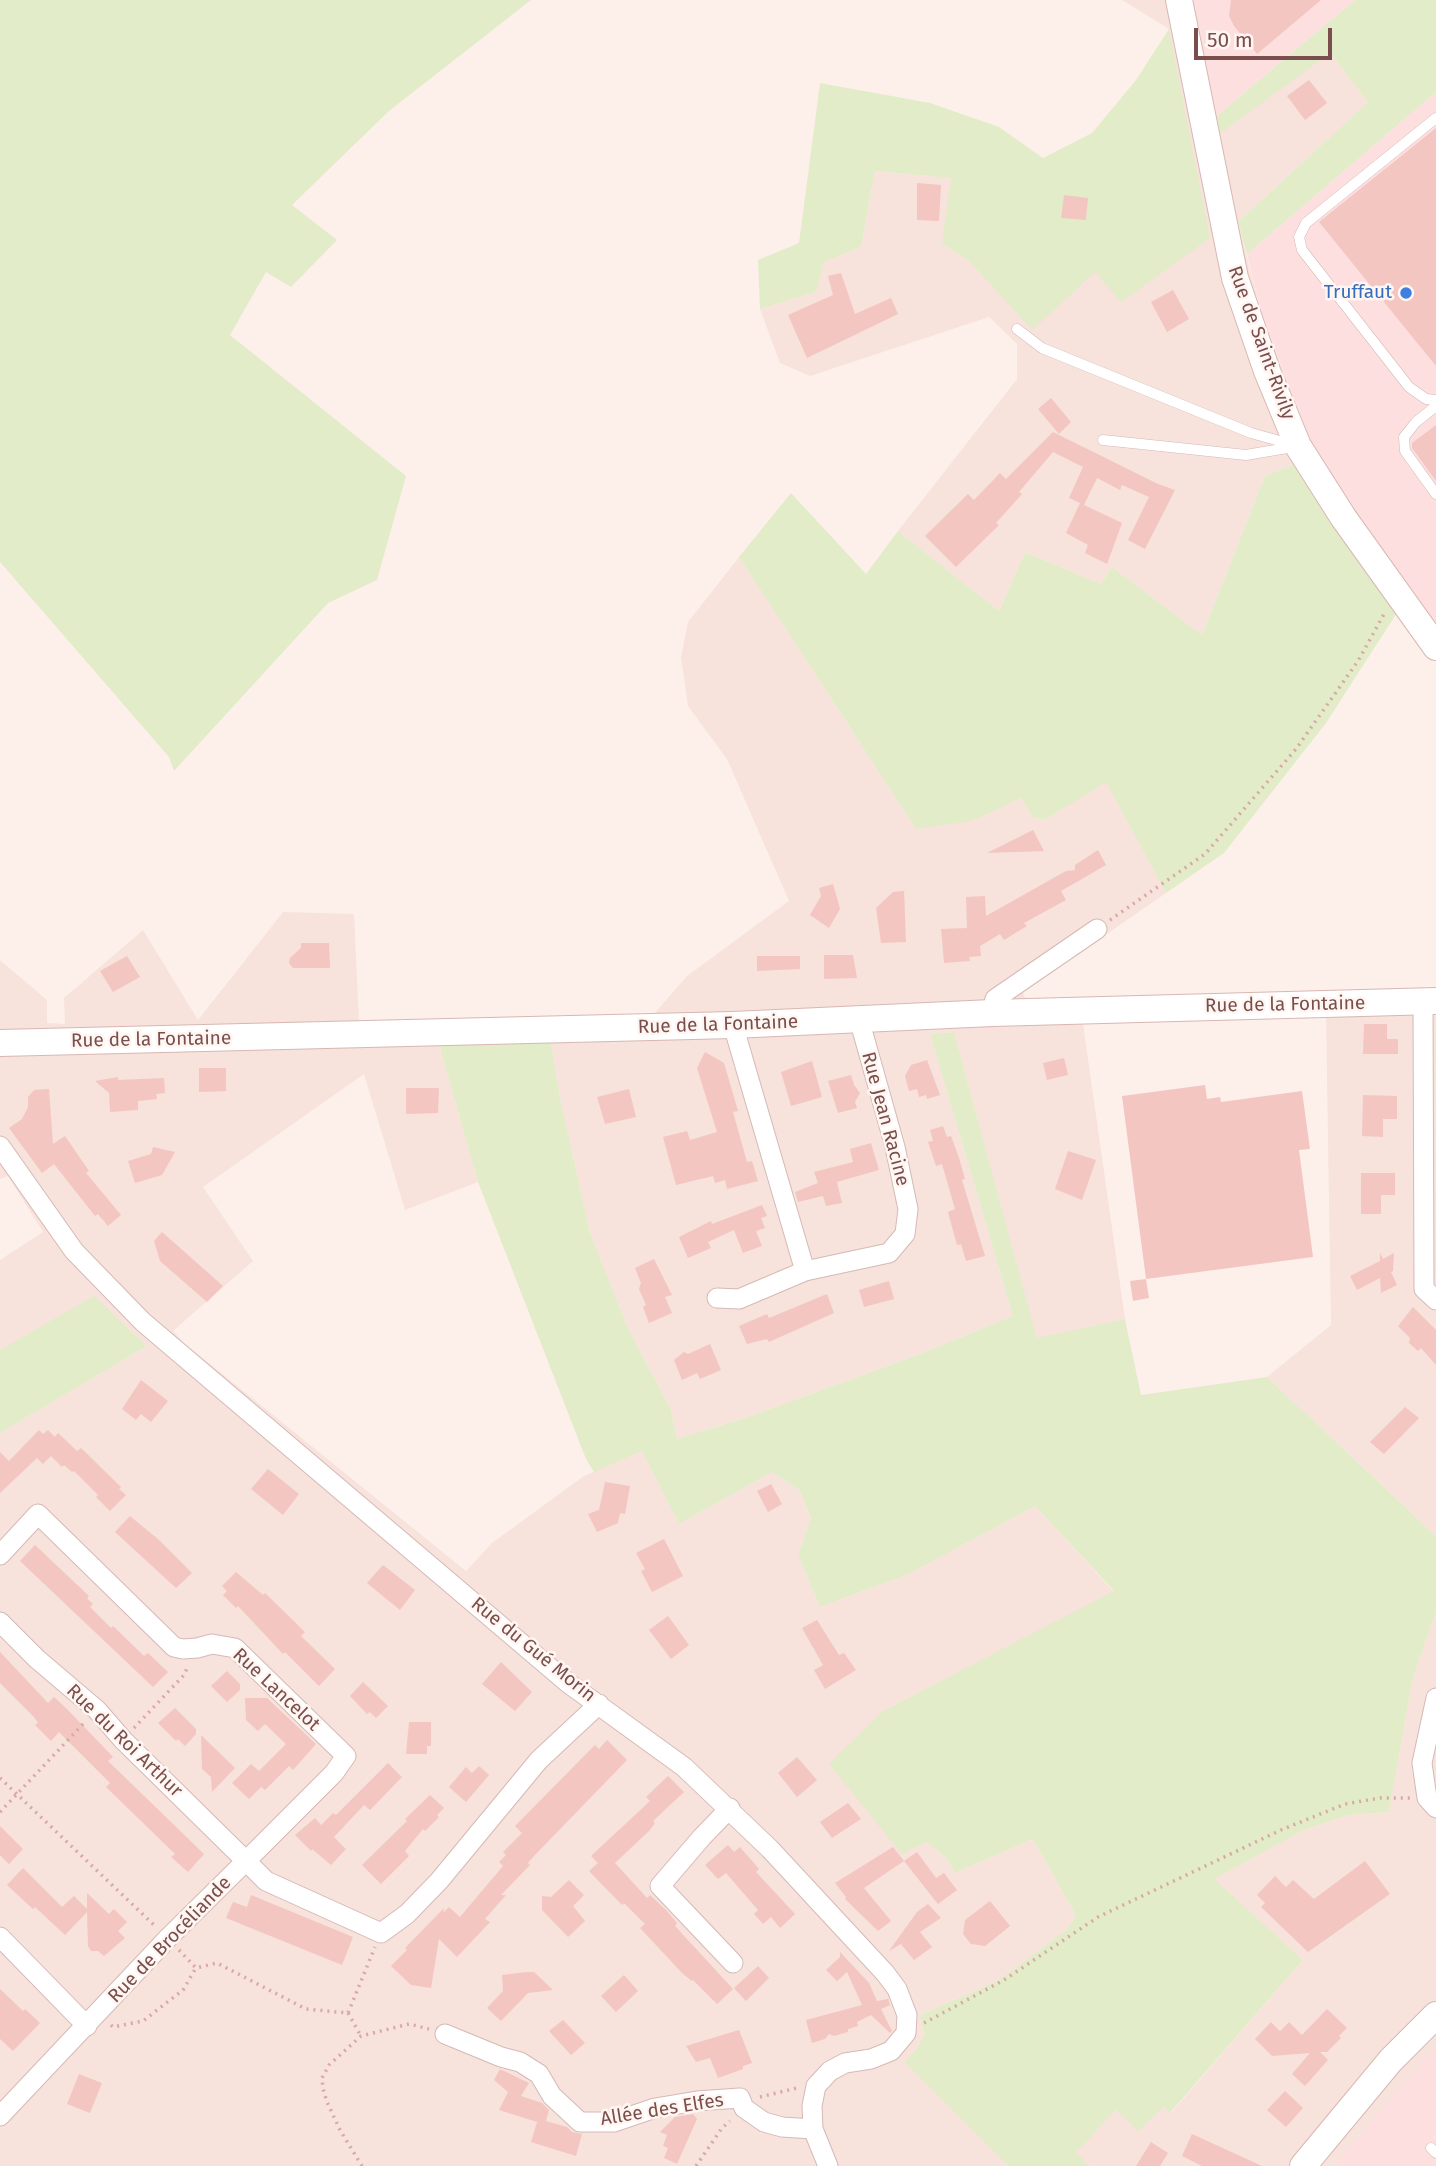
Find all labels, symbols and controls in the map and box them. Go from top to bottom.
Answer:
scale bar [1198,14,1336,58]
text: 50 m [1207,27,1253,53]
street label: Rue de Saint-Rivily [1223,263,1299,423]
place label: Truffaut [1324,282,1392,304]
marker: Truffaut [1398,285,1414,301]
street label: Rue de la Fontaine [1205,992,1365,1018]
street label: Rue de la Fontaine [637,1011,799,1039]
street label: Rue de la Fontaine [71,1027,231,1053]
street label: Rue Jean Racine [856,1049,914,1189]
street label: Rue du Gué Morin [466,1593,600,1707]
street label: Rue Lancelot [228,1644,324,1736]
street label: Rue du Roi Arthur [61,1680,187,1802]
street label: Rue de Brocéliande [104,1872,236,2008]
street label: Allée des Elfes [599,2089,725,2131]

